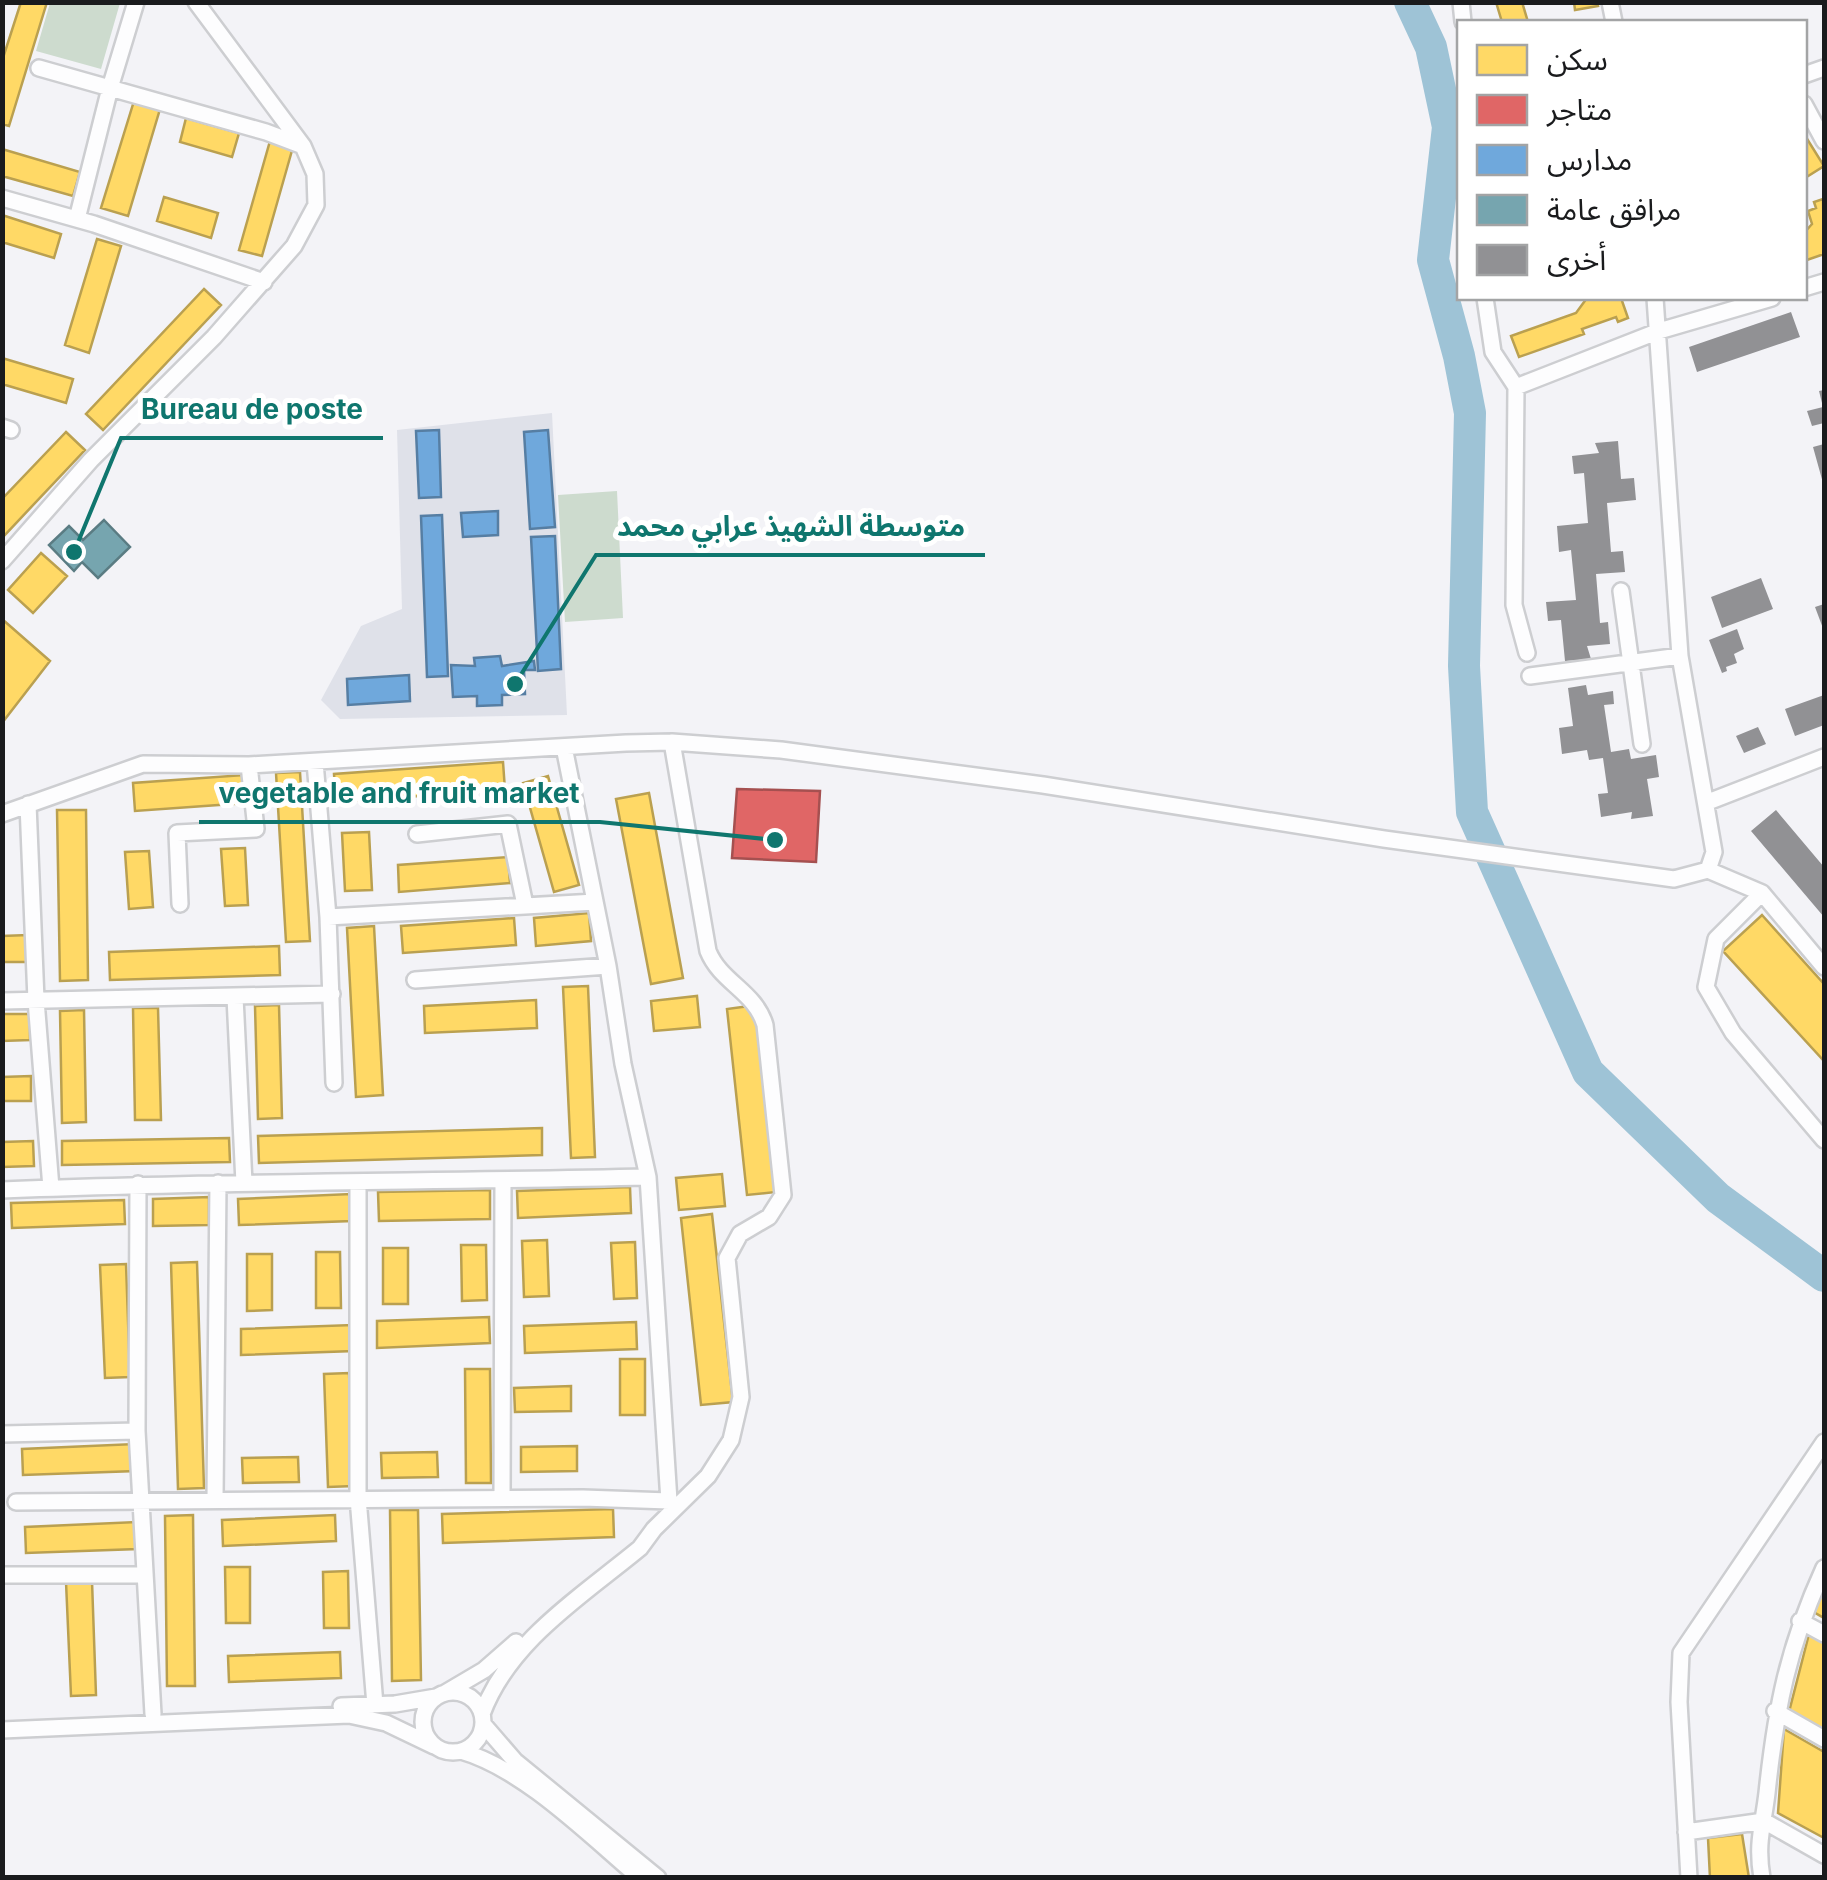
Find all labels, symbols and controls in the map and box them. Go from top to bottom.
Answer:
legend [1457,20,1807,300]
text: سكن [1547,41,1608,77]
text: متاجر [1546,91,1612,127]
text: مدارس [1547,141,1632,177]
text: مرافق عامة [1547,191,1681,228]
text: أخرى [1547,241,1606,277]
callout: Bureau de poste [121,380,383,438]
text: Bureau de poste [141,392,363,426]
callout: متوسطة الشهيذ عرابي محمد [596,497,985,555]
text: متوسطة الشهيذ عرابي محمد [617,509,965,548]
callout: vegetable and fruit market [199,764,600,822]
text: vegetable and fruit market [218,776,580,810]

